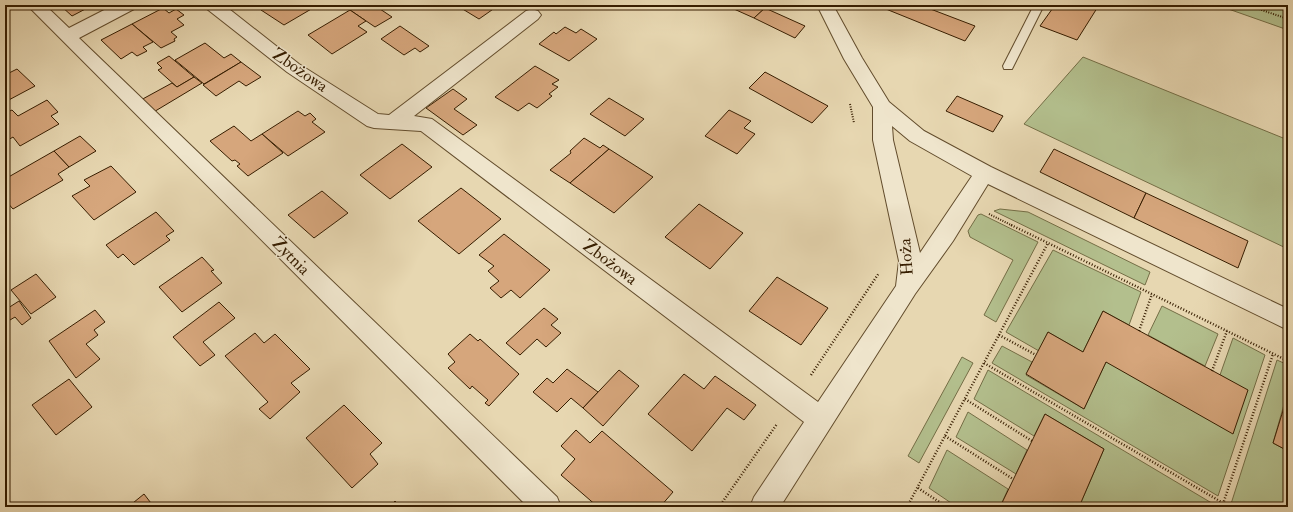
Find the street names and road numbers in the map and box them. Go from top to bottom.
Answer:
street label: Zbożowa [268,43,333,97]
street label: Żytnia [267,231,317,281]
street label: Zbożowa [579,235,642,290]
street label: Hoża [894,237,918,276]

